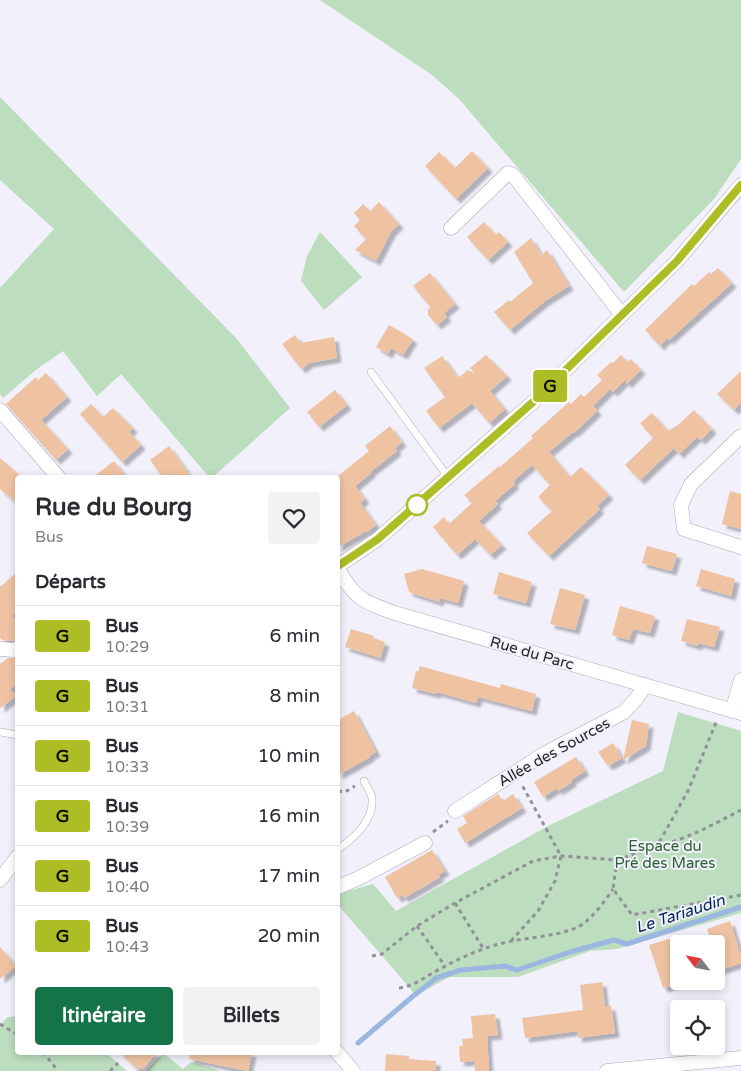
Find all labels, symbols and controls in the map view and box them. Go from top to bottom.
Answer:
line badge: G [534,370,566,402]
text: G [543,375,557,397]
button: heart [268,492,320,544]
text: Rue du Bourg [35,493,192,522]
unlabelled marker [406,494,428,516]
text: Bus [35,527,63,547]
text: Départs [35,571,106,593]
text: Bus [105,615,139,637]
text: G [56,625,69,647]
text: 6 min [269,625,320,647]
street label: Rue du Parc [488,632,576,674]
text: 10:29 [105,637,149,657]
text: Bus [105,675,139,697]
text: G [56,685,69,707]
text: 8 min [269,685,320,707]
text: 10:31 [105,697,149,717]
street label: Allée des Sources [495,714,613,790]
text: Bus [105,735,139,757]
text: G [56,745,69,767]
text: 10 min [257,745,320,767]
text: 10:33 [105,757,149,777]
text: Bus [105,795,139,817]
text: G [56,805,69,827]
text: 16 min [257,805,320,827]
text: 10:39 [105,817,149,837]
park label: Espace du Pré des Mares [614,837,716,872]
text: Bus [105,855,139,877]
text: G [56,865,69,887]
text: 17 min [257,865,320,887]
text: 10:40 [105,877,149,897]
water label: Le Tariaudin [633,890,729,938]
text: Bus [105,915,139,937]
text: G [56,925,69,947]
text: 20 min [257,925,320,947]
north arrow [670,935,725,990]
map controls [670,935,725,1055]
text: 10:43 [105,937,149,957]
button: Itinéraire [35,987,173,1045]
button: Billets [183,987,320,1045]
button: locate [670,1000,725,1055]

